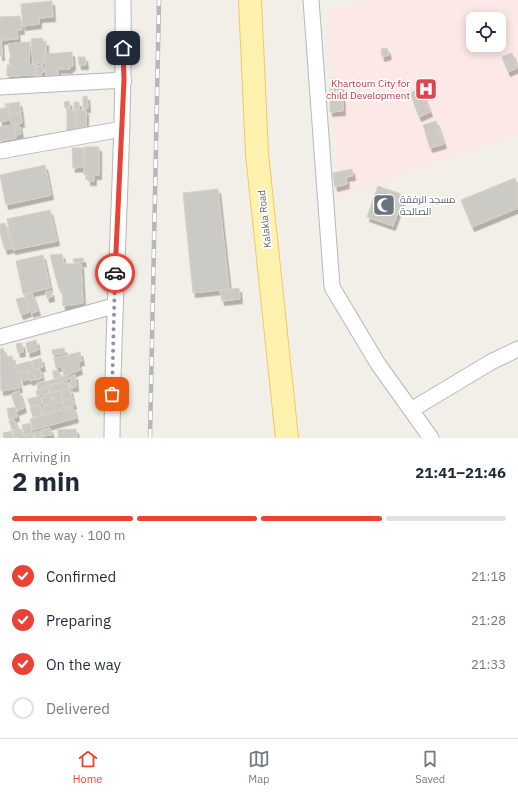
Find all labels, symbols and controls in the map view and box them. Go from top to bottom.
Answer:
map controls [466,12,506,52]
button: locate [466,12,506,52]
pin [106,31,140,65]
icon: home [112,37,134,59]
hospital icon: Khartoum City for child Development [413,76,439,102]
place label: Khartoum City for child Development [326,77,410,102]
street label: Kalakla Road [255,189,274,249]
mosque icon: مسجد الرفقة الصالحة [371,192,397,218]
place label: مسجد الرفقة الصالحة [400,193,455,218]
courier [95,253,135,293]
icon: car [104,262,126,284]
pin [95,377,129,411]
icon: bag [101,383,123,405]
text: Arriving in [12,449,71,466]
text: 21:41–21:46 [415,463,506,482]
text: 2 min [12,464,80,498]
text: On the way · 100 m [12,527,125,544]
icon: check [12,565,34,587]
text: Confirmed [46,567,116,586]
text: 21:18 [471,568,506,585]
icon: check [12,609,34,631]
text: Preparing [46,611,111,630]
text: 21:28 [471,612,506,629]
icon: check [12,653,34,675]
text: On the way [46,655,121,674]
text: 21:33 [471,656,506,673]
text: Delivered [46,699,110,718]
tab: Home [73,748,102,786]
tab: Map [248,748,270,786]
tab: Saved [415,748,445,786]

